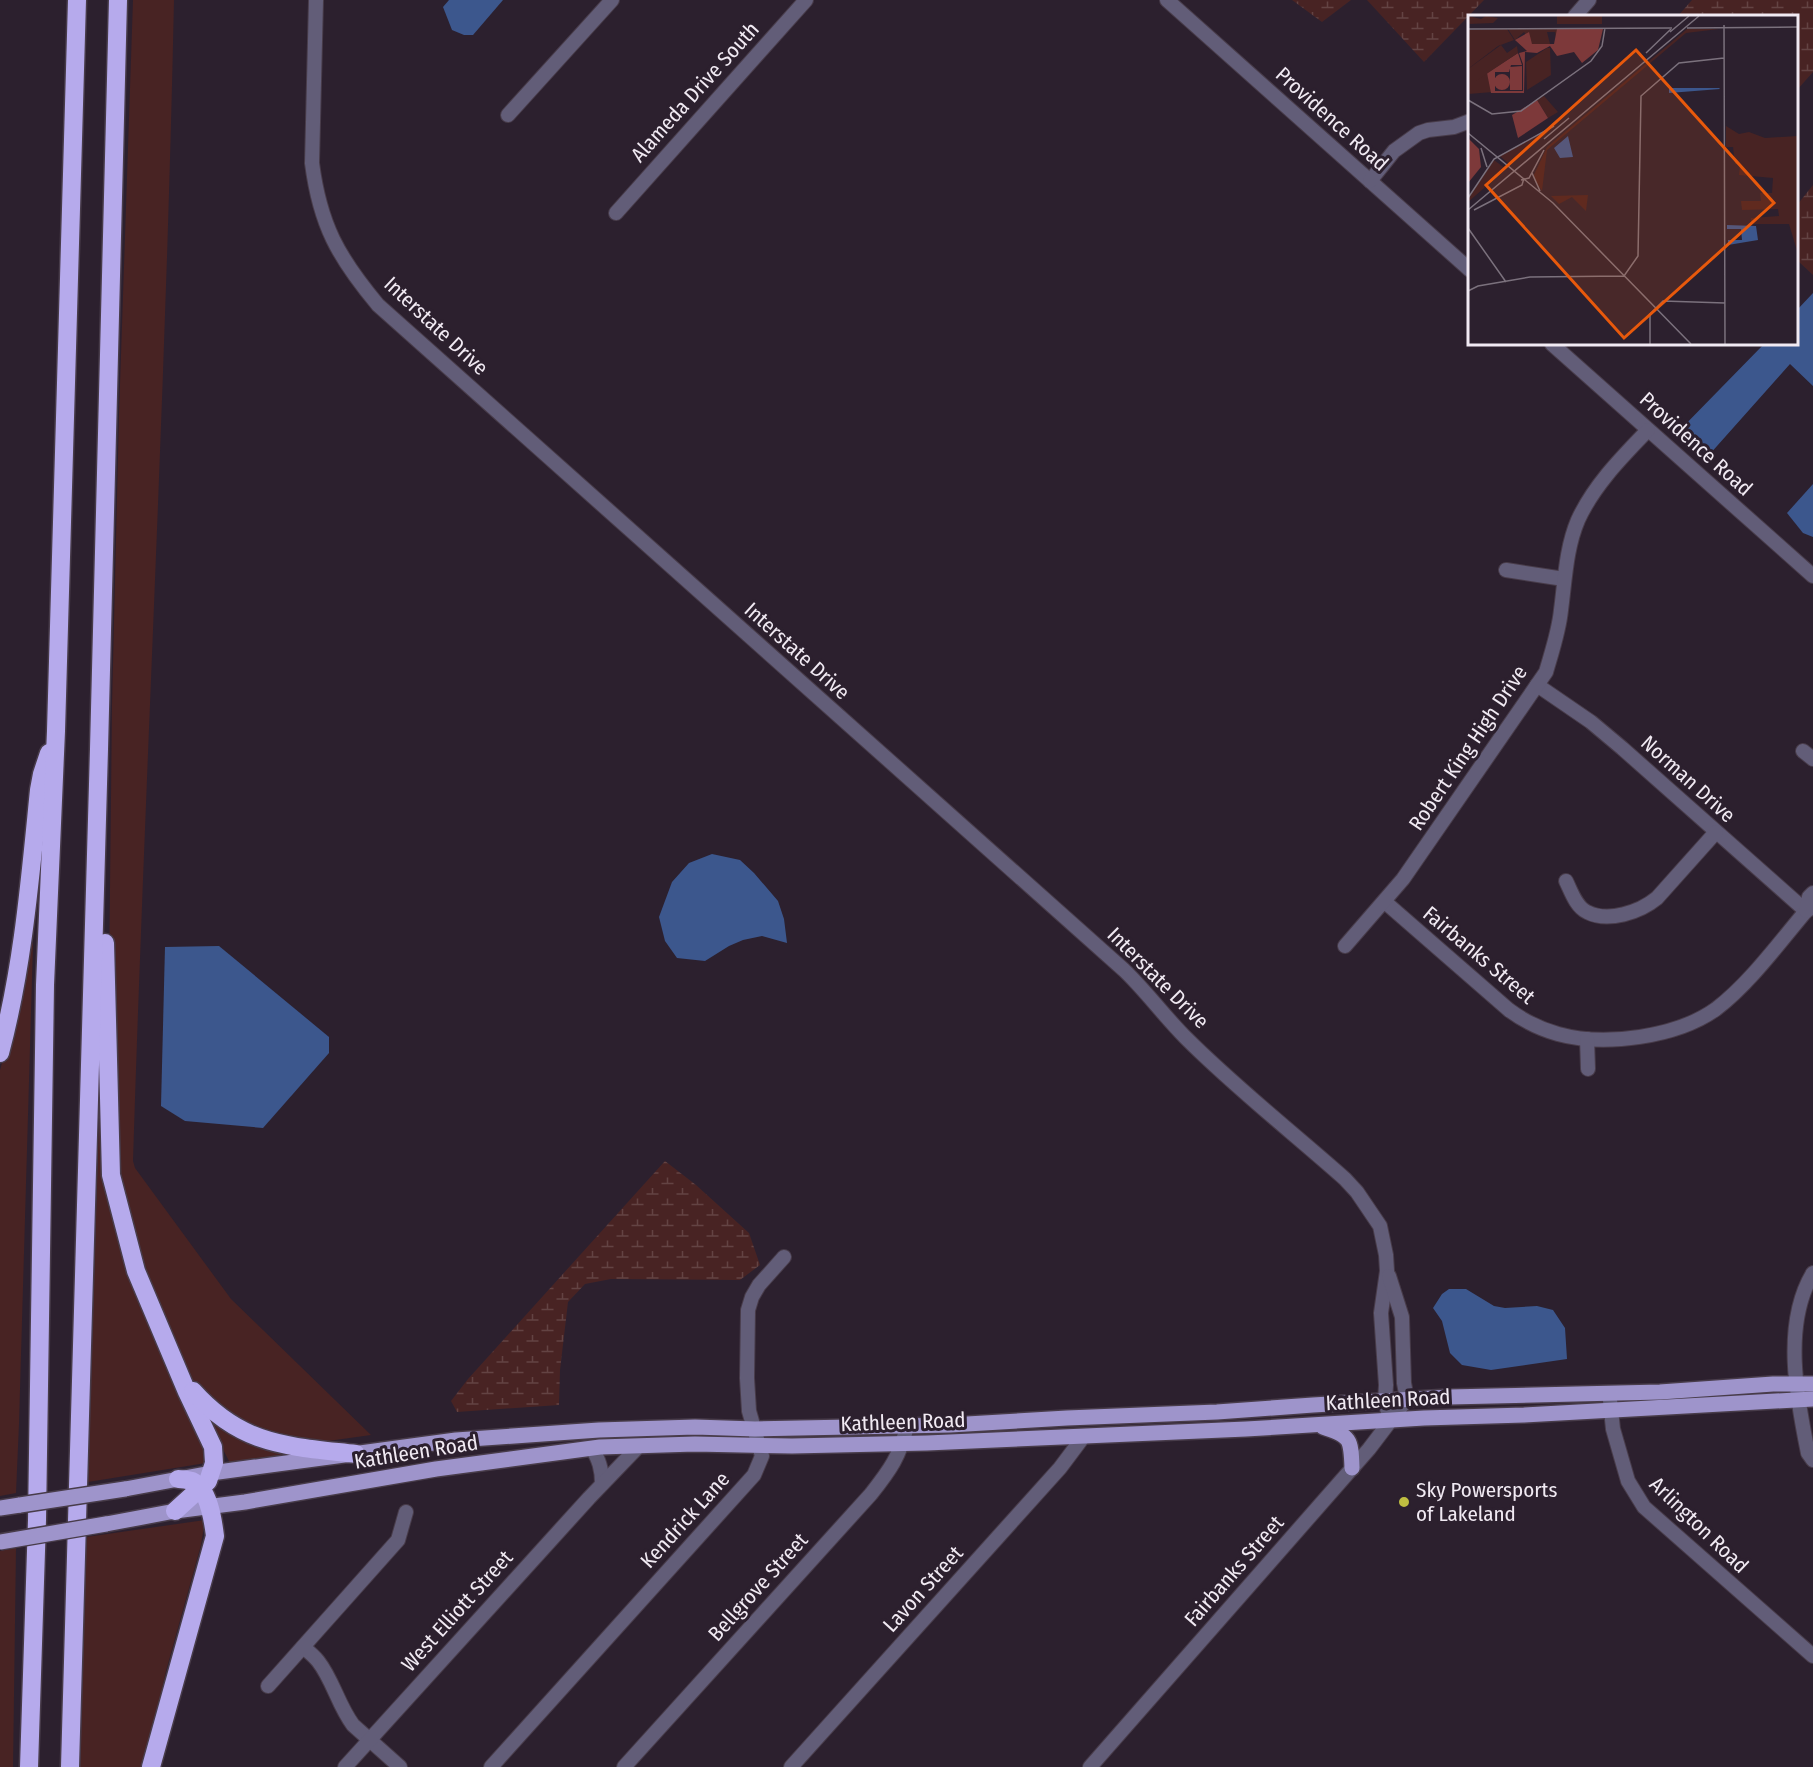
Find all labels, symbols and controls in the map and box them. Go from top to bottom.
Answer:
inset map [1468,15,1798,345]
street label: Alameda Drive South [625,17,765,167]
street label: Providence Road [1270,61,1394,177]
street label: Interstate Drive [379,271,493,381]
street label: Providence Road [1634,386,1758,502]
street label: Interstate Drive [739,597,855,705]
street label: Robert King High Drive [1403,661,1533,835]
street label: Norman Drive [1635,730,1741,828]
street label: Fairbanks Street [1418,901,1540,1010]
street label: Interstate Drive [1102,922,1214,1034]
street label: Kathleen Road [1325,1384,1451,1416]
street label: Kathleen Road [840,1407,966,1437]
street label: Kathleen Road [352,1429,480,1475]
street label: Kendrick Lane [635,1466,735,1574]
street label: Arlington Road [1644,1471,1754,1579]
place label: Sky Powersports of Lakeland [1416,1477,1557,1527]
marker: Sky Powersports of Lakeland [1397,1495,1411,1509]
street label: Fairbanks Street [1179,1510,1289,1632]
street label: Bellgrove Street [703,1527,813,1647]
street label: Lavon Street [878,1540,969,1637]
street label: West Elliott Street [396,1545,518,1677]

